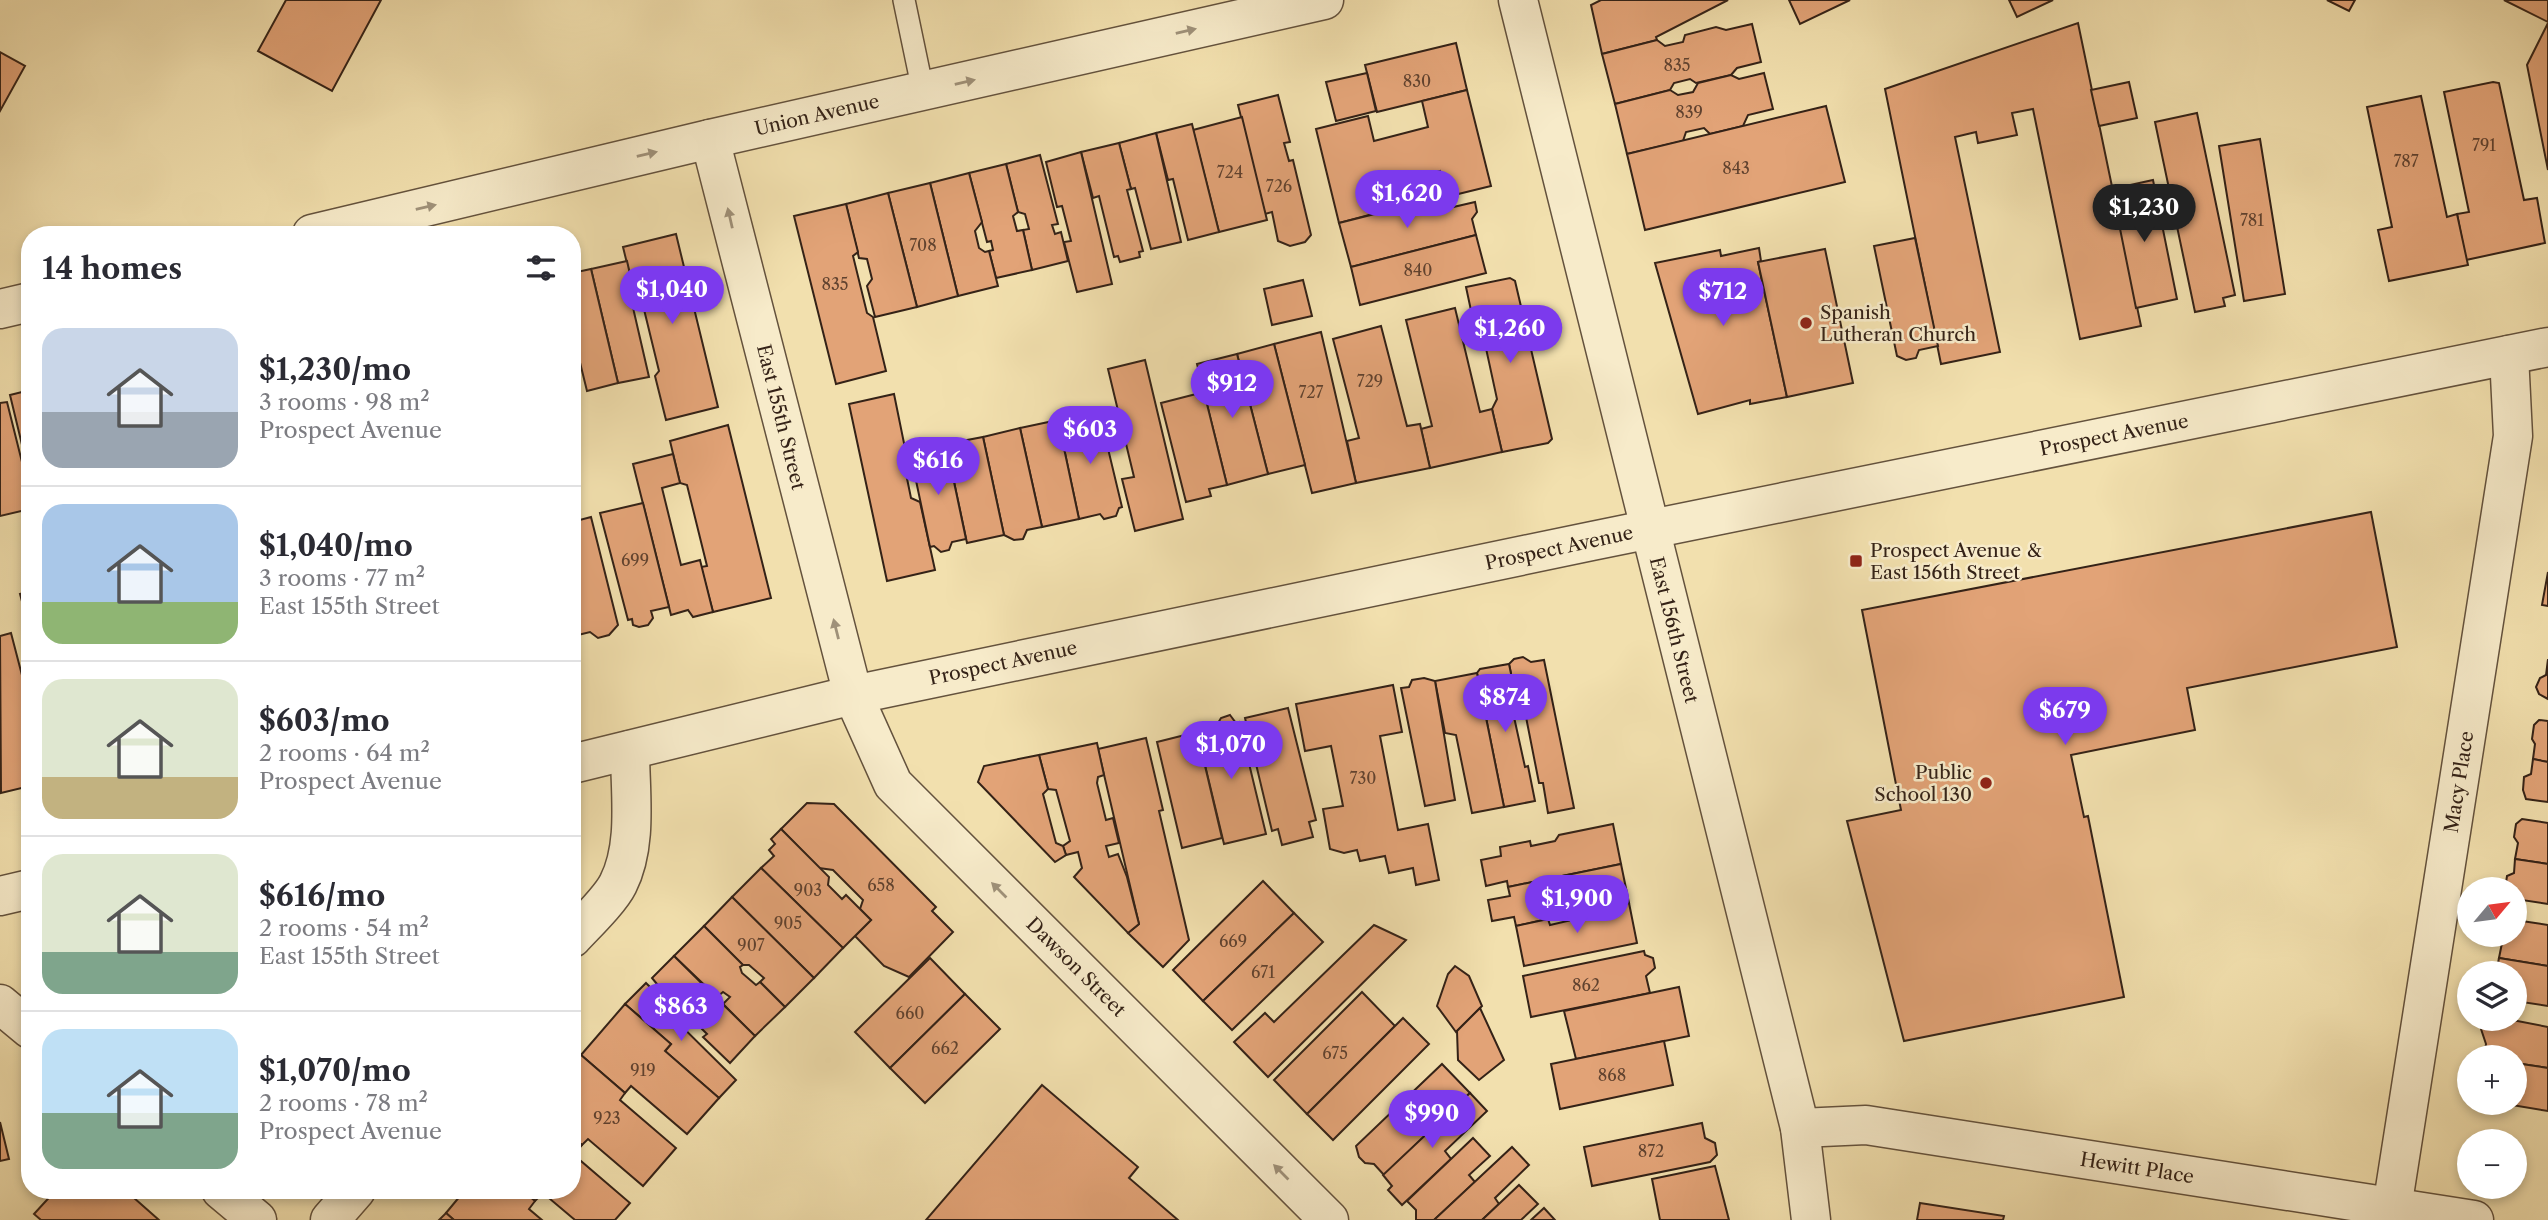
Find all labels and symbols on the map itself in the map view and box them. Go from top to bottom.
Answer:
one-way arrow [1175,26,1197,37]
house number: 835 [1664,55,1690,75]
house number: 830 [1403,71,1431,91]
one-way arrow [954,76,976,87]
street label: Union Avenue [752,89,882,141]
house number: 839 [1675,102,1703,122]
house number: 791 [2472,135,2496,155]
one-way arrow [636,149,658,160]
house number: 787 [2393,151,2419,171]
house number: 843 [1722,158,1750,178]
house number: 724 [1217,162,1243,182]
pin: $1,620 [1350,170,1464,230]
house number: 726 [1266,176,1292,196]
pin: $1,230 [2087,184,2201,244]
one-way arrow [415,201,437,212]
one-way arrow [725,207,736,229]
house number: 781 [2240,210,2264,230]
house number: 708 [909,235,937,255]
house number: 840 [1404,260,1432,280]
pin: $1,040 [615,266,729,326]
pin: $712 [1682,268,1764,328]
house number: 835 [822,274,848,294]
place label: Spanish Lutheran Church [1820,301,1976,346]
pin: $1,260 [1453,306,1567,365]
marker: Spanish Lutheran Church [1798,315,1814,331]
street label: East 155th Street [752,342,810,492]
pin: $912 [1191,360,1273,420]
house number: 729 [1357,371,1383,391]
house number: 727 [1299,382,1324,402]
pin: $603 [1049,406,1131,466]
street label: Prospect Avenue [2038,409,2190,461]
pin: $616 [897,438,979,497]
street label: Prospect Avenue [1483,521,1635,575]
place label: Prospect Avenue & East 156th Street [1870,539,2042,584]
house number: 699 [621,550,649,570]
marker: Prospect Avenue & East 156th Street [1848,553,1864,569]
street label: East 156th Street [1645,554,1703,706]
one-way arrow [830,617,841,639]
street label: Prospect Avenue [927,636,1079,690]
pin: $874 [1464,674,1546,734]
pin: $679 [2024,688,2106,747]
pin: $1,070 [1174,722,1288,781]
street label: Macy Place [2440,730,2478,834]
place label: Public School 130 [1874,761,1972,806]
house number: 730 [1350,768,1376,788]
marker: Public School 130 [1978,775,1994,791]
house number: 658 [867,875,895,895]
pin: $1,900 [1520,876,1634,935]
north arrow [2457,877,2527,947]
house number: 903 [794,880,822,900]
one-way arrow [990,881,1007,898]
house number: 905 [774,913,802,933]
street label: Dawson Street [1022,913,1131,1022]
house number: 669 [1219,931,1247,951]
house number: 907 [737,935,765,955]
house number: 671 [1251,962,1275,982]
house number: 862 [1572,975,1600,995]
pin: $863 [640,984,722,1043]
house number: 660 [896,1003,924,1023]
house number: 662 [931,1038,959,1058]
house number: 675 [1322,1043,1348,1063]
house number: 919 [630,1060,656,1080]
house number: 868 [1598,1065,1626,1085]
pin: $990 [1391,1090,1473,1150]
house number: 923 [593,1108,621,1128]
house number: 872 [1638,1141,1664,1161]
street label: Hewitt Place [2078,1148,2196,1188]
one-way arrow [1272,1163,1289,1180]

